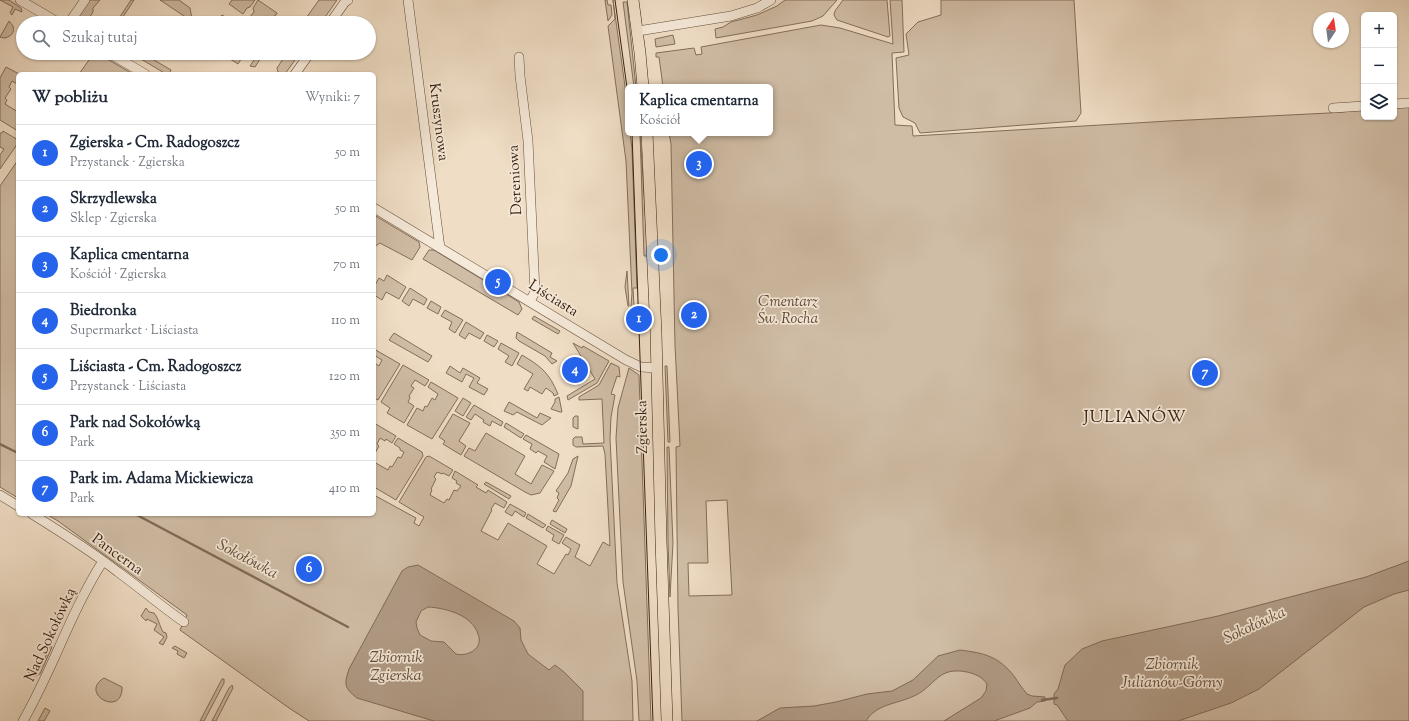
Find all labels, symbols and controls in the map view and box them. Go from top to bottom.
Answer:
north arrow [1313,12,1349,48]
map controls [1361,12,1397,120]
button: + [1361,12,1397,48]
search box [16,16,376,60]
icon: search [30,27,52,49]
text: Szukaj tutaj [62,28,137,49]
button: − [1361,48,1397,84]
street label: Kruszynowa [423,82,453,162]
popup [625,84,773,136]
button: layers [1361,84,1397,120]
text: W pobliżu [32,86,108,110]
text: Wyniki: 7 [305,89,360,107]
text: Kaplica cmentarna [639,91,759,112]
text: Kościół [639,112,681,130]
text: Zgierska - Cm. Radogoszcz [70,133,240,154]
text: 1 [43,144,47,162]
text: 50 m [335,144,360,162]
street label: Dereniowa [504,144,528,216]
pin: 3 [686,149,712,179]
text: Przystanek · Zgierska [70,154,185,172]
text: Skrzydlewska [70,189,157,210]
text: 2 [42,200,48,218]
text: 50 m [335,200,360,218]
text: Sklep · Zgierska [70,210,157,228]
text: Kaplica cmentarna [70,245,189,266]
your location [651,245,671,265]
text: 3 [42,256,48,274]
text: 70 m [333,256,360,274]
text: Kościół · Zgierska [70,266,167,284]
pin: 5 [485,267,511,297]
street label: Liściasta [524,275,582,323]
park label: Cmentarz Św. Rocha [758,292,819,330]
pin: 2 [681,300,707,330]
text: Biedronka [70,301,137,322]
pin: 1 [626,304,652,334]
text: 4 [42,312,48,330]
text: 110 m [331,312,360,330]
text: Supermarket · Liściasta [70,322,199,340]
pin: 4 [562,355,588,385]
text: Liściasta - Cm. Radogoszcz [70,357,241,378]
pin: 7 [1192,358,1218,388]
text: 5 [43,368,47,386]
text: 120 m [329,368,360,386]
text: Przystanek · Liściasta [70,378,186,396]
street label: Zgierska [632,400,654,454]
district label: JULIANÓW [1083,406,1187,430]
text: Park nad Sokołówką [70,413,200,434]
text: 6 [42,424,48,442]
text: 350 m [330,424,360,442]
text: Park [70,434,95,452]
text: Park im. Adama Mickiewicza [70,469,253,490]
text: 7 [42,480,48,498]
text: 410 m [329,480,360,498]
text: Park [70,490,95,508]
street label: Pancerna [87,529,147,581]
water label: Sokołówka [212,534,282,586]
pin: 6 [296,554,322,584]
street label: Nad Sokołówką [20,585,82,685]
water label: Sokołówka [1220,602,1290,650]
water label: Zbiornik Zgierska [370,647,422,688]
water label: Zbiornik Julianów-Górny [1120,654,1223,695]

